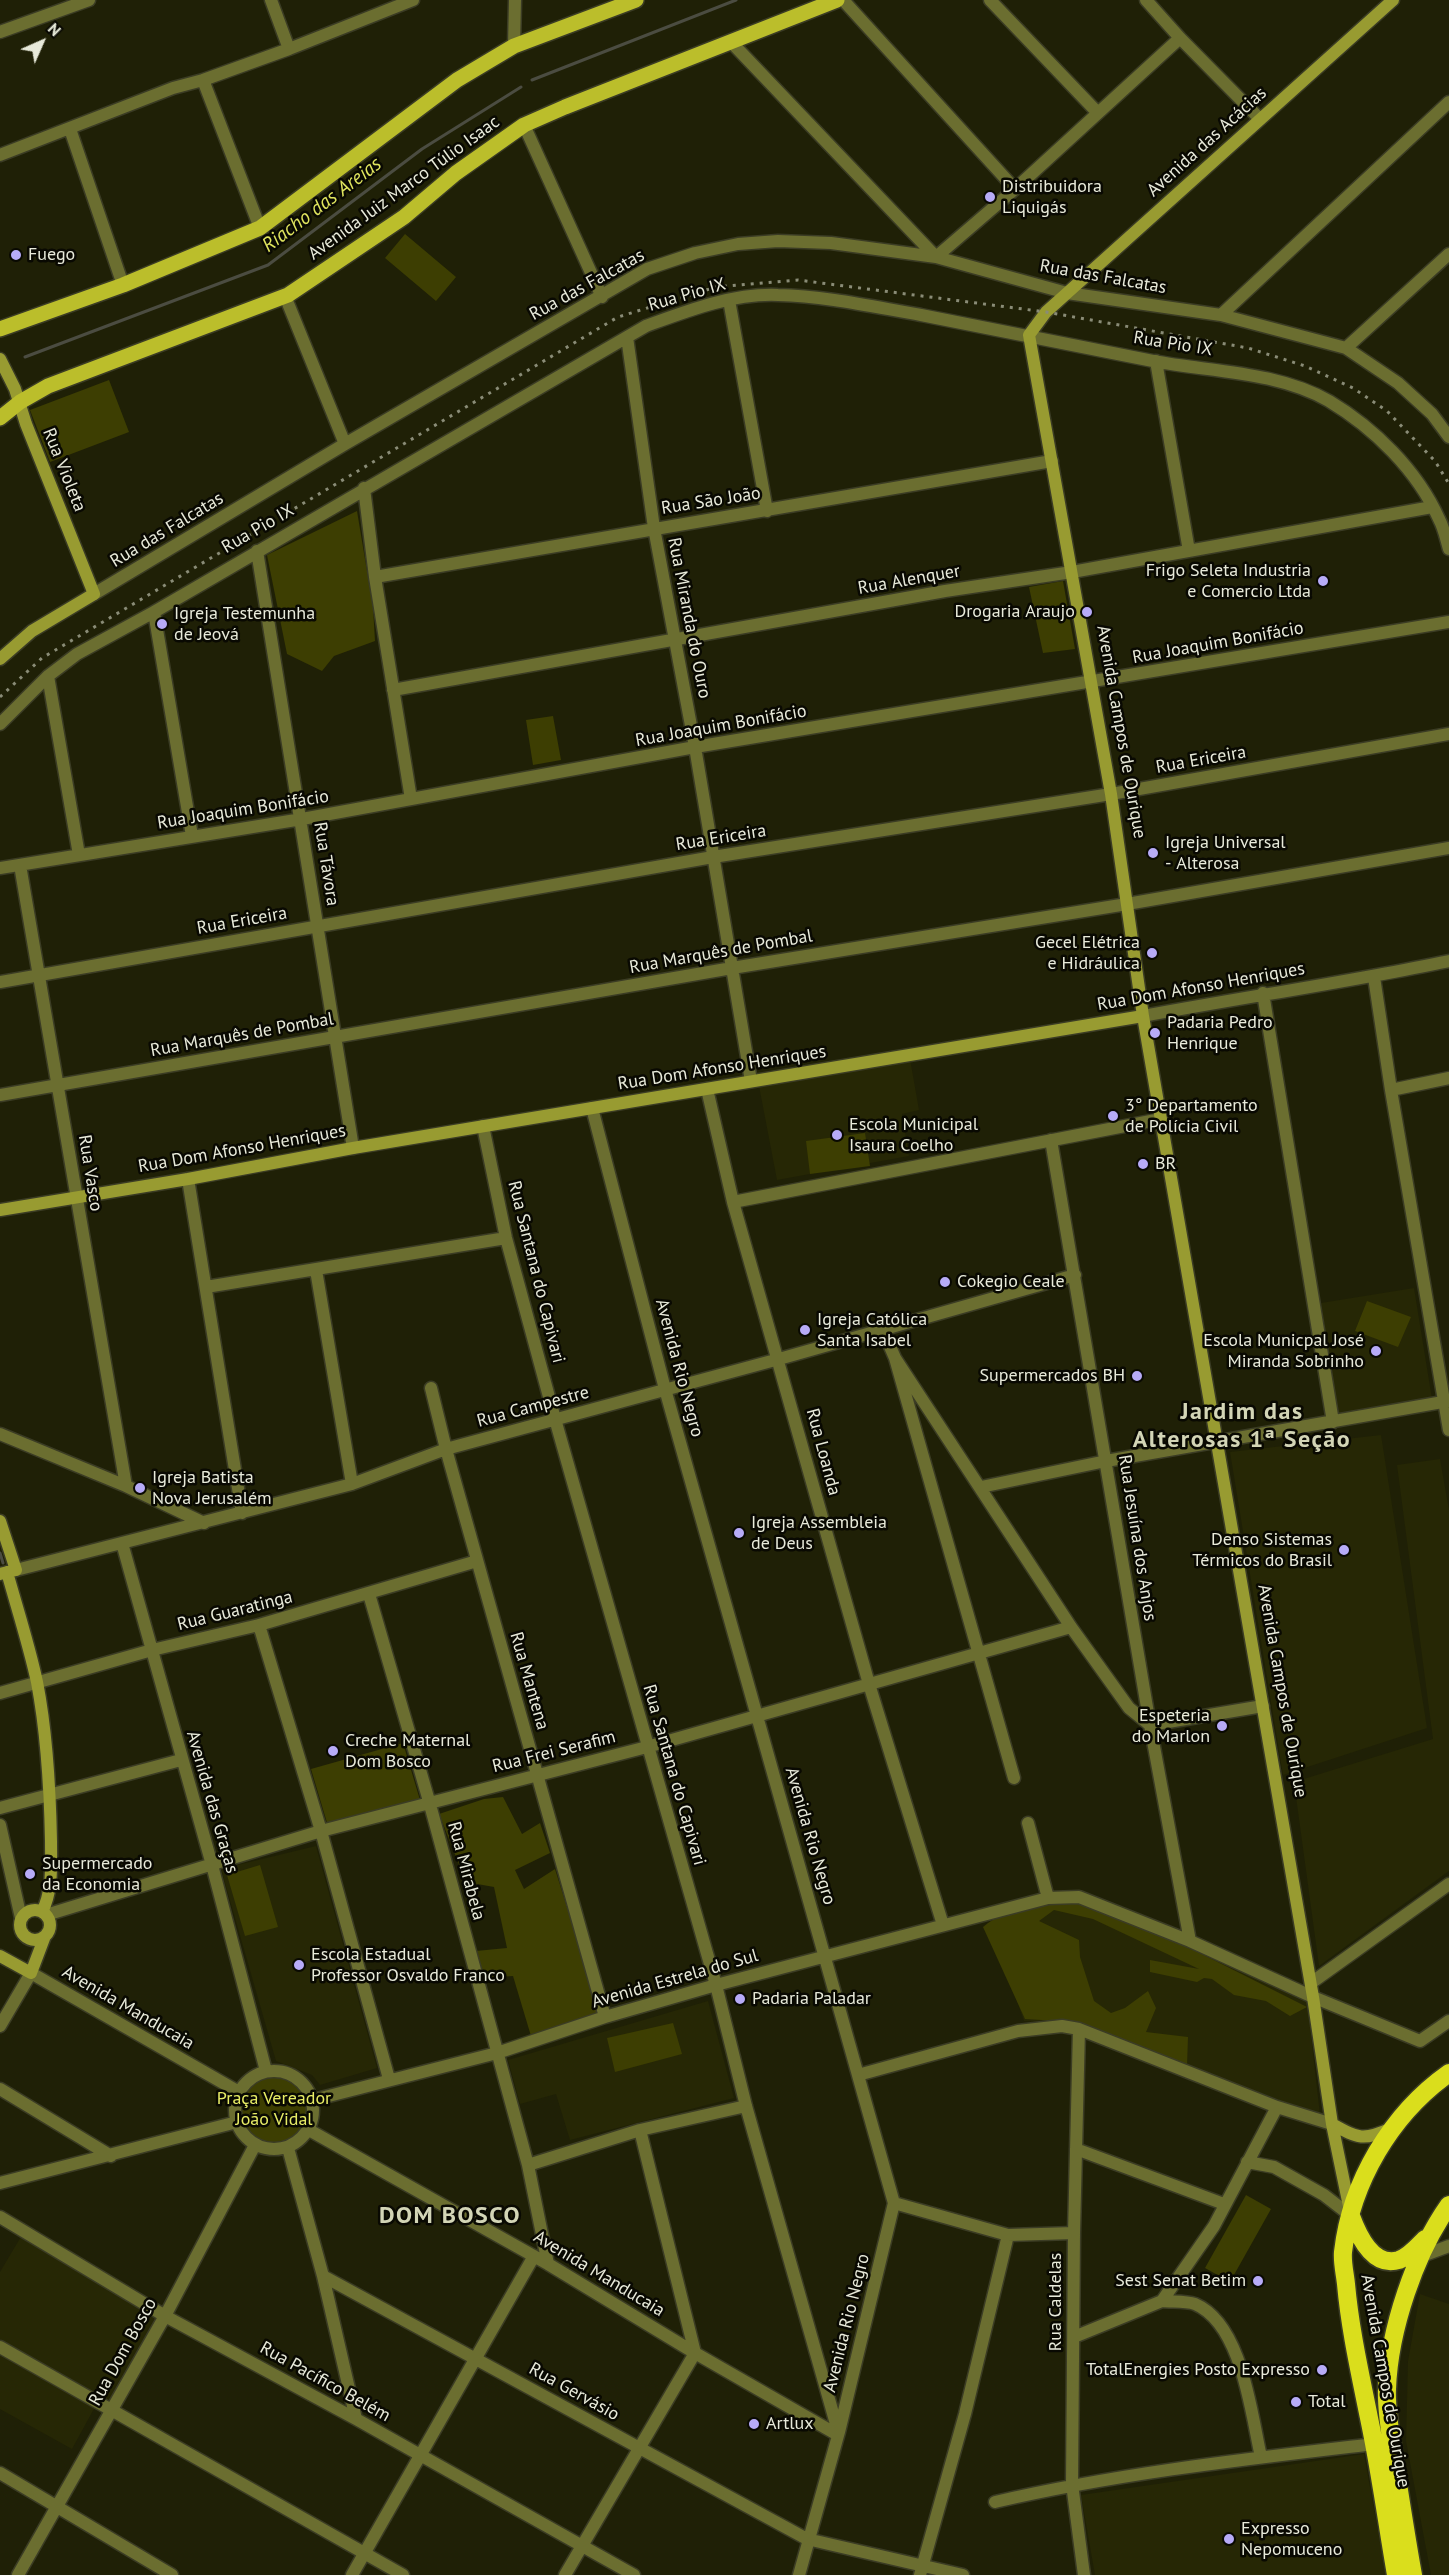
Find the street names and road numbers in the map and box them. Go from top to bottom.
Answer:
street label: Avenida das Acácias [1143,83,1271,201]
street label: Avenida Juiz Marco Túlio Isaac [304,111,504,265]
street label: Rua das Falcatas [526,245,648,325]
street label: Rua das Falcatas [1038,255,1168,299]
street label: Rua Pio IX [646,274,728,316]
street label: Rua Pio IX [1132,327,1214,361]
street label: Rua Violeta [37,425,91,515]
street label: Rua São João [660,482,762,520]
street label: Rua das Falcatas [107,488,227,572]
street label: Rua Pio IX [218,500,298,558]
street label: Rua Miranda do Ouro [663,536,715,700]
street label: Rua Alenquer [856,560,962,600]
street label: Rua Joaquim Bonifácio [1131,617,1305,669]
street label: Avenida Campos de Ourique [1092,624,1150,840]
street label: Rua Joaquim Bonifácio [634,700,808,752]
street label: Rua Ericeira [1154,741,1248,779]
street label: Rua Joaquim Bonifácio [156,786,330,834]
street label: Rua Távora [309,820,343,908]
street label: Rua Ericeira [674,820,768,856]
street label: Rua Ericeira [195,902,289,940]
street label: Rua Marquês de Pombal [628,925,814,979]
street label: Rua Dom Afonso Henriques [1095,958,1307,1016]
street label: Rua Marquês de Pombal [149,1008,335,1062]
street label: Rua Dom Afonso Henriques [616,1041,828,1095]
street label: Rua Dom Afonso Henriques [136,1120,348,1178]
street label: Rua Vasco [73,1133,107,1213]
street label: Rua Santana do Capivari [503,1179,569,1365]
street label: Avenida Rio Negro [650,1297,708,1439]
street label: Rua Campestre [475,1382,591,1432]
street label: Rua Loanda [801,1406,845,1498]
street label: Rua Jesuína dos Anjos [1113,1453,1161,1623]
street label: Avenida Campos de Ourique [1253,1583,1311,1799]
street label: Rua Guaratinga [175,1586,295,1636]
street label: Rua Mantena [505,1630,553,1732]
street label: Rua Santana do Capivari [638,1682,710,1868]
street label: Rua Frei Serafim [490,1726,618,1778]
street label: Avenida das Graças [181,1728,243,1876]
street label: Avenida Rio Negro [780,1765,840,1907]
street label: Rua Mirabela [442,1819,490,1923]
street label: Avenida Estrela do Sul [589,1945,761,2013]
street label: Avenida Manducaia [58,1961,198,2055]
street label: Avenida Manducaia [530,2226,668,2322]
street label: Avenida Rio Negro [819,2251,875,2395]
street label: Rua Caldelas [1045,2253,1067,2351]
street label: Avenida Campos de Ourique [1356,2273,1414,2489]
street label: Rua Dom Bosco [84,2294,162,2410]
street label: Rua Pacífico Belém [256,2337,394,2427]
street label: Rua Gervásio [525,2358,623,2426]

